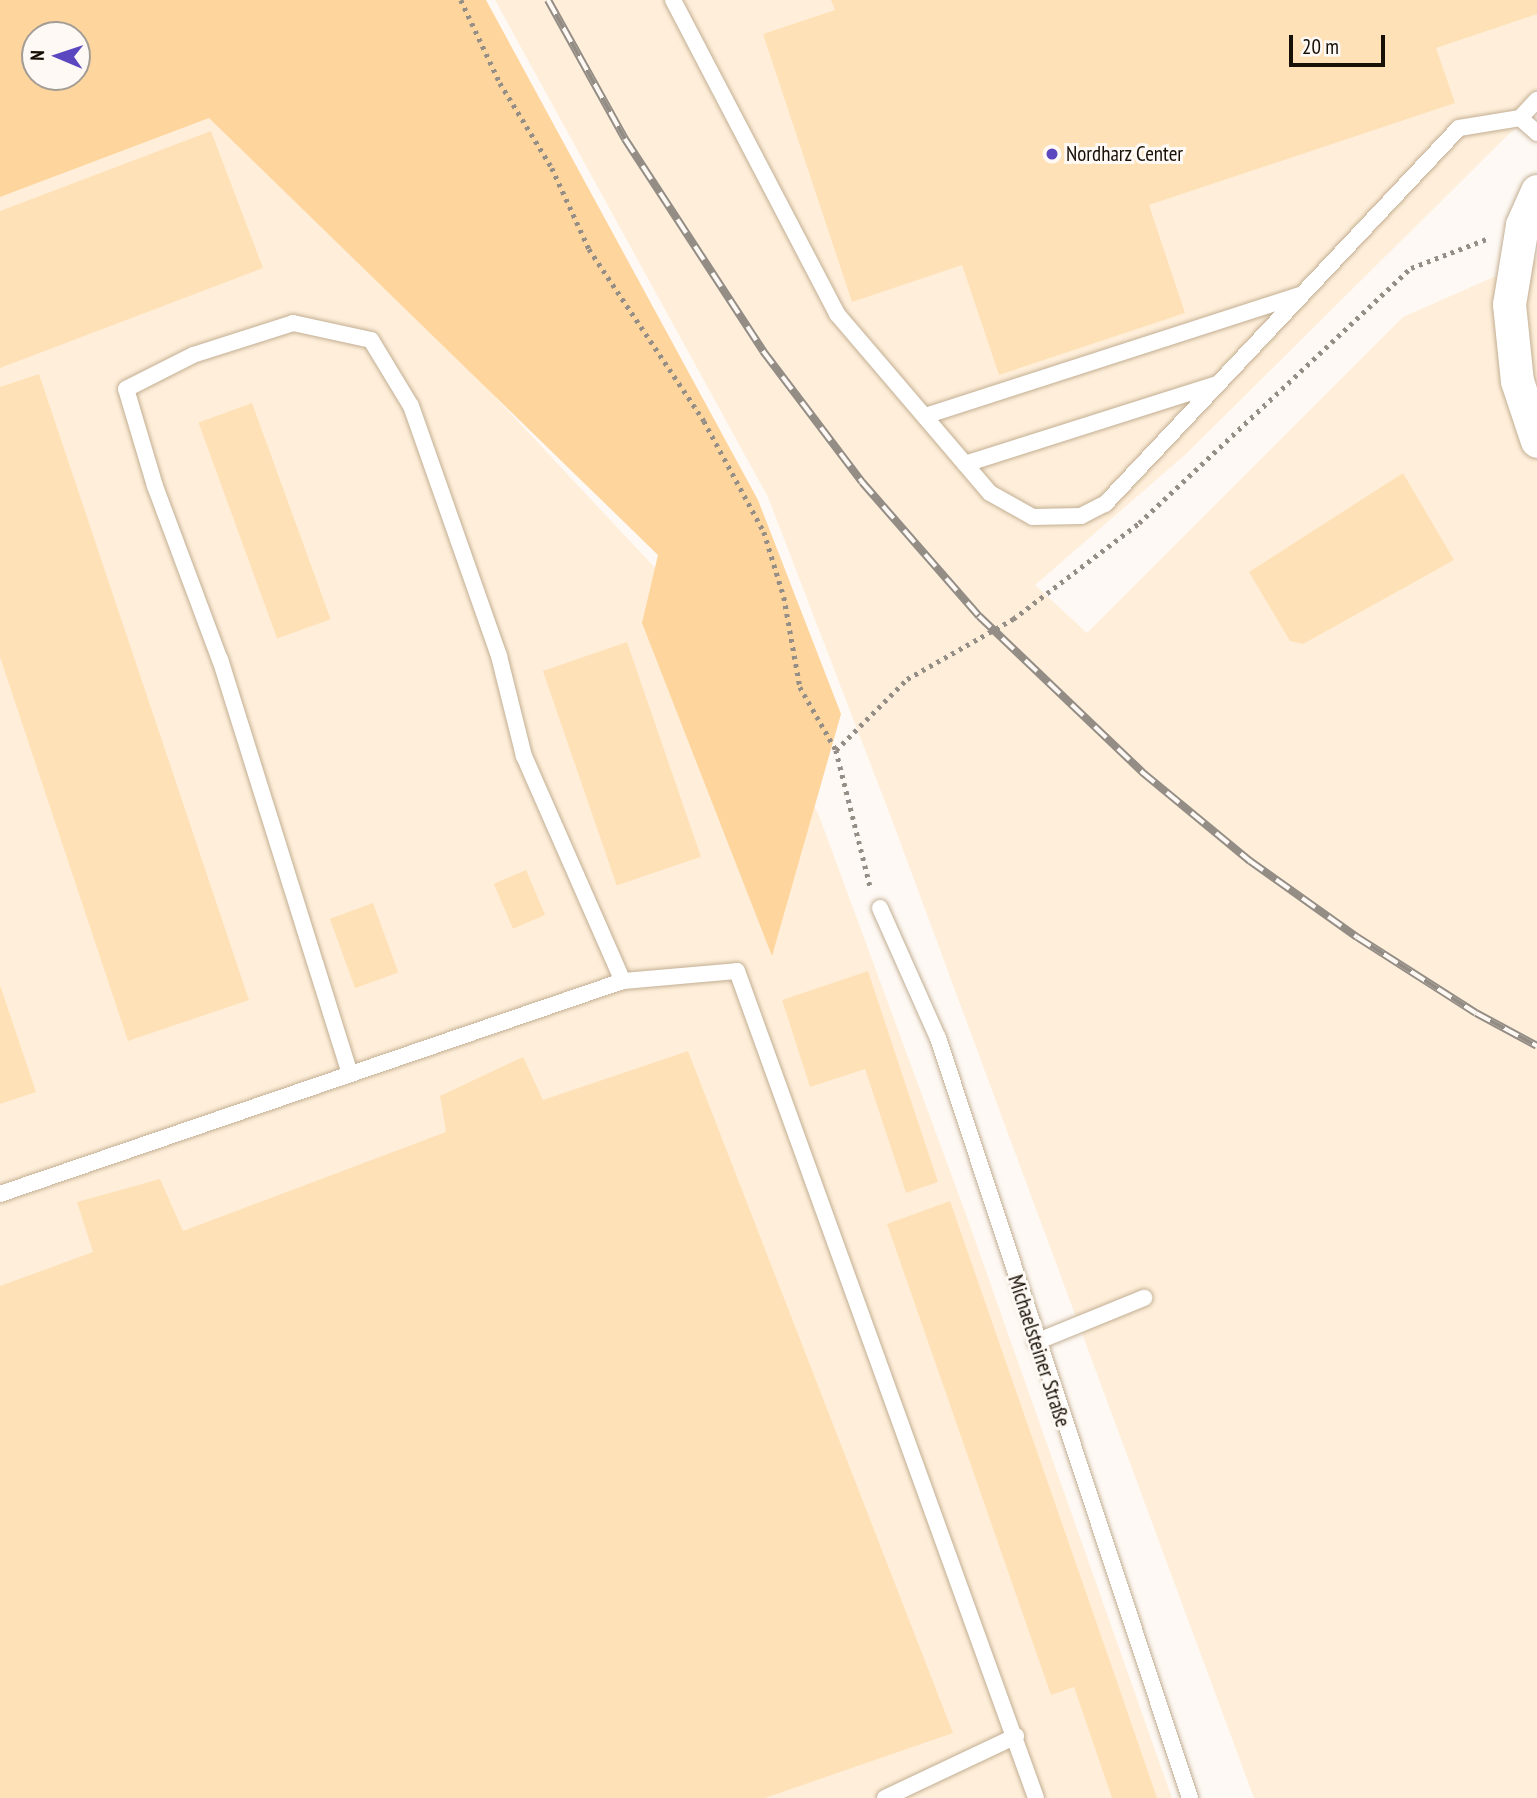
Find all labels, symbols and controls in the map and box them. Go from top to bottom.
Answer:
north arrow [21,21,91,91]
scale bar [1292,21,1388,65]
text: 20 m [1302,33,1339,60]
text: N [25,50,49,61]
place label: Nordharz Center [1066,141,1184,167]
marker: Nordharz Center [1044,146,1060,162]
street label: Michaelsteiner Straße [1003,1272,1075,1430]

